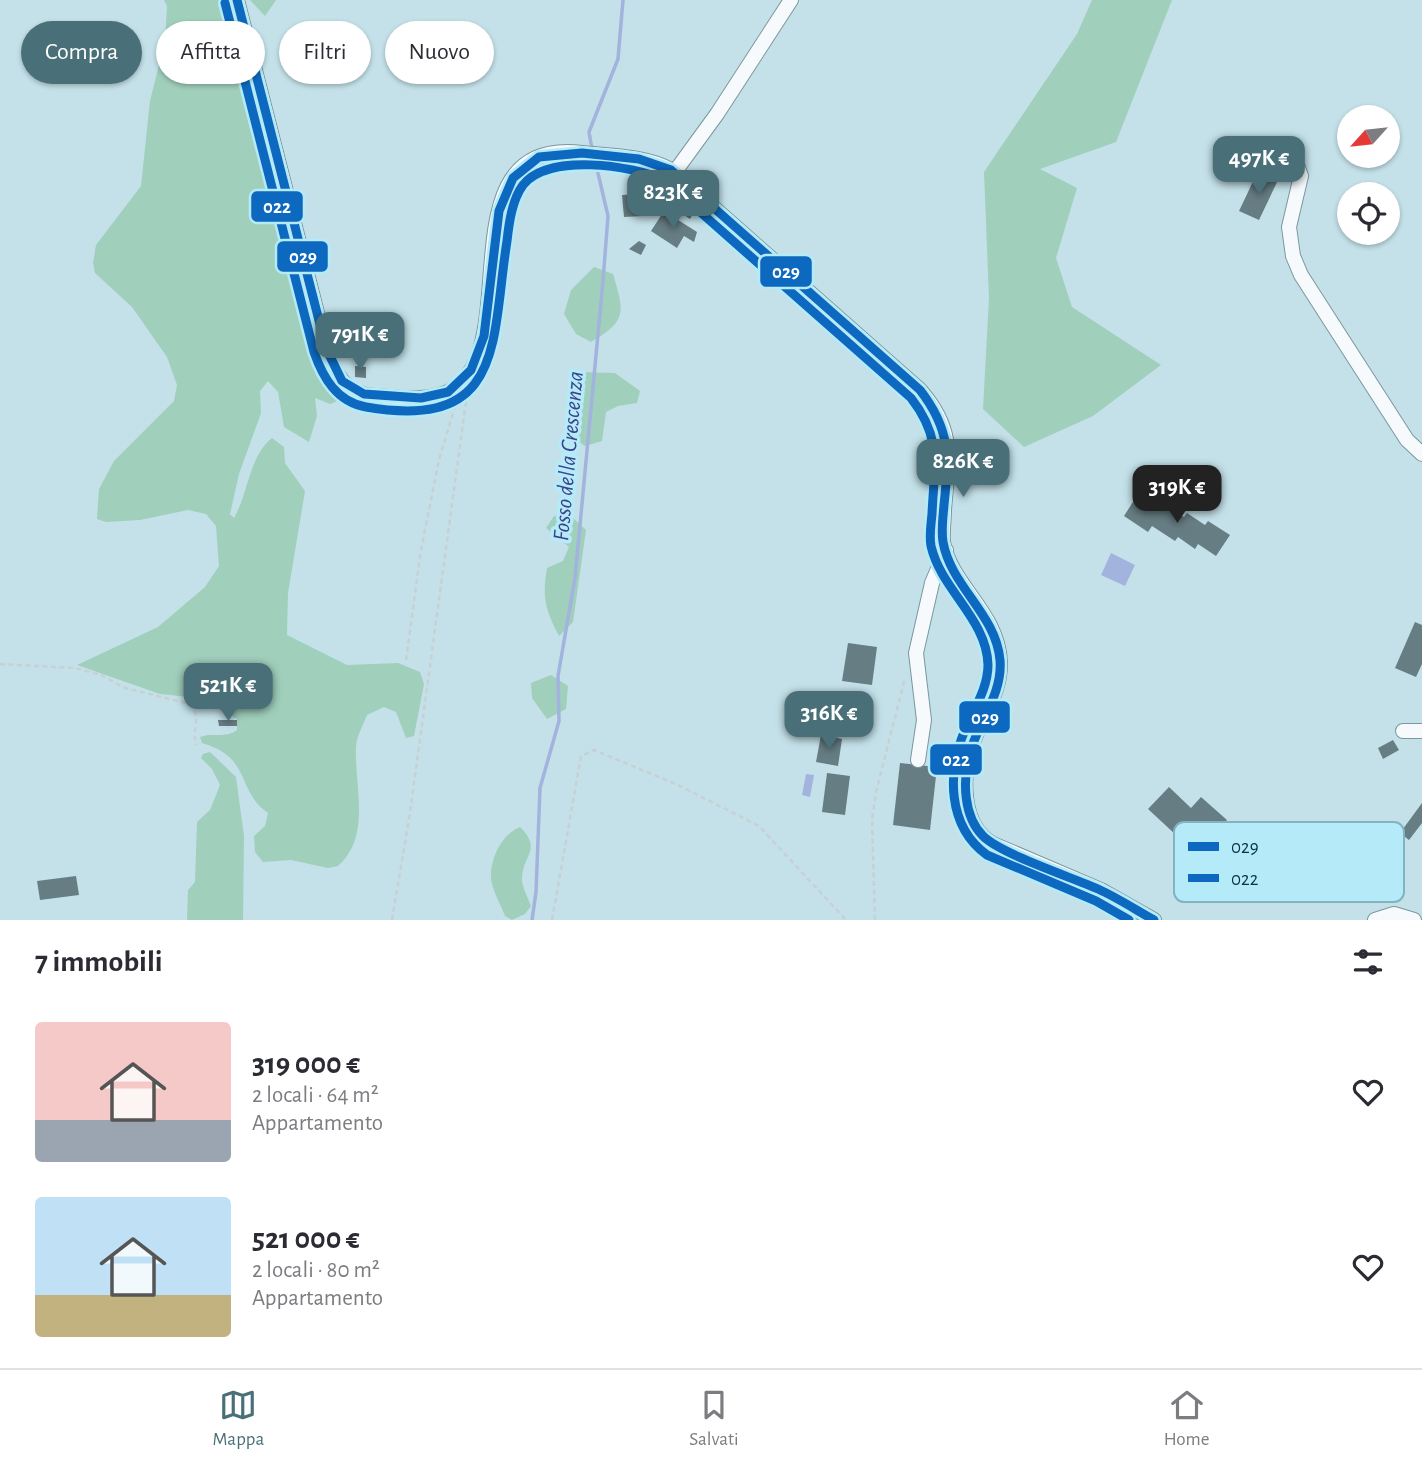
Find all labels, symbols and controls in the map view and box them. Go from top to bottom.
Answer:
chip: Compra [21,21,142,84]
chip: Affitta [156,21,265,84]
chip: Filtri [279,21,371,84]
chip: Nuovo [385,21,494,84]
north arrow [1337,105,1400,168]
map controls [1337,105,1400,245]
pin: 497K € [1202,136,1316,196]
text: 497K € [1229,147,1289,170]
pin: 823K € [616,170,730,230]
text: 823K € [643,181,703,204]
button: locate [1337,182,1400,245]
line badge: 022 [250,190,304,223]
text: 022 [263,198,291,217]
line badge: 029 [276,240,329,273]
text: 029 [289,248,317,267]
line badge: 029 [759,255,813,288]
text: 029 [772,263,800,282]
pin: 791K € [303,312,417,372]
text: 791K € [332,323,388,346]
water label: Fosso della Crescenza [550,370,588,542]
pin: 826K € [906,440,1020,499]
text: 826K € [933,450,993,473]
pin: 319K € [1120,466,1234,525]
text: 319K € [1149,476,1205,499]
pin: 521K € [171,664,285,723]
text: 521K € [200,674,256,697]
pin: 316K € [772,692,886,751]
line badge: 029 [958,700,1011,734]
text: 316K € [801,702,857,725]
text: 029 [971,709,999,728]
line badge: 022 [929,743,983,776]
text: 022 [942,751,970,770]
legend [1174,822,1404,902]
text: 029 [1231,838,1259,857]
text: 022 [1231,870,1259,889]
icon: filters [1349,943,1387,981]
text: 7 immobili [35,947,163,977]
text: 319 000 € [252,1049,360,1079]
icon: home [91,1050,175,1134]
icon: heart [1349,1073,1387,1111]
text: 2 locali · 64 m² [252,1084,379,1107]
text: Appartamento [252,1112,383,1135]
text: 521 000 € [252,1224,360,1254]
icon: home [91,1225,175,1309]
icon: heart [1349,1248,1387,1286]
text: 2 locali · 80 m² [252,1259,380,1282]
text: Appartamento [252,1287,383,1310]
tab: Mappa [213,1386,264,1451]
tab: Salvati [689,1386,739,1451]
tab: Home [1164,1386,1209,1451]

